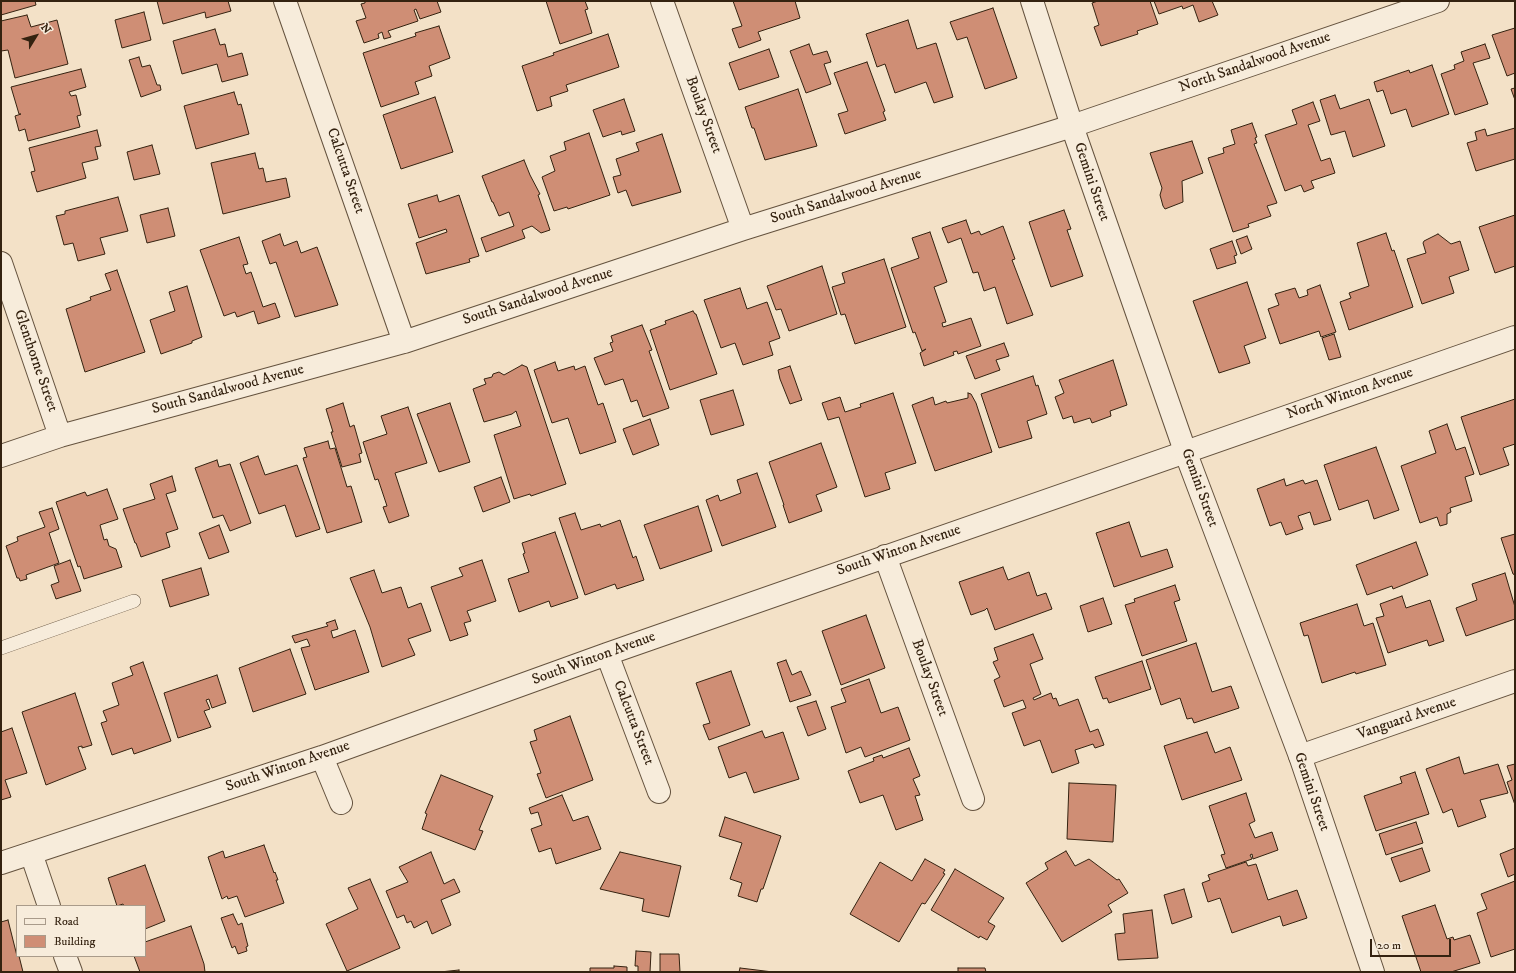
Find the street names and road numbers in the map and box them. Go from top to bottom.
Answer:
street label: North Sandalwood Avenue [1177,29,1333,97]
street label: Boulay Street [681,74,725,156]
street label: Calcutta Street [322,126,368,216]
street label: Gemini Street [1069,140,1113,224]
street label: South Sandalwood Avenue [768,165,924,229]
street label: South Sandalwood Avenue [461,264,615,330]
street label: Glenthorne Street [9,307,61,415]
street label: South Sandalwood Avenue [150,361,306,419]
street label: North Winton Avenue [1284,364,1416,424]
street label: Gemini Street [1176,446,1222,530]
street label: South Winton Avenue [835,521,963,581]
street label: South Winton Avenue [530,628,658,690]
street label: Boulay Street [907,637,951,719]
street label: Calcutta Street [609,678,657,768]
street label: Vanguard Avenue [1355,694,1459,744]
street label: South Winton Avenue [224,737,352,797]
street label: Gemini Street [1289,750,1333,834]

